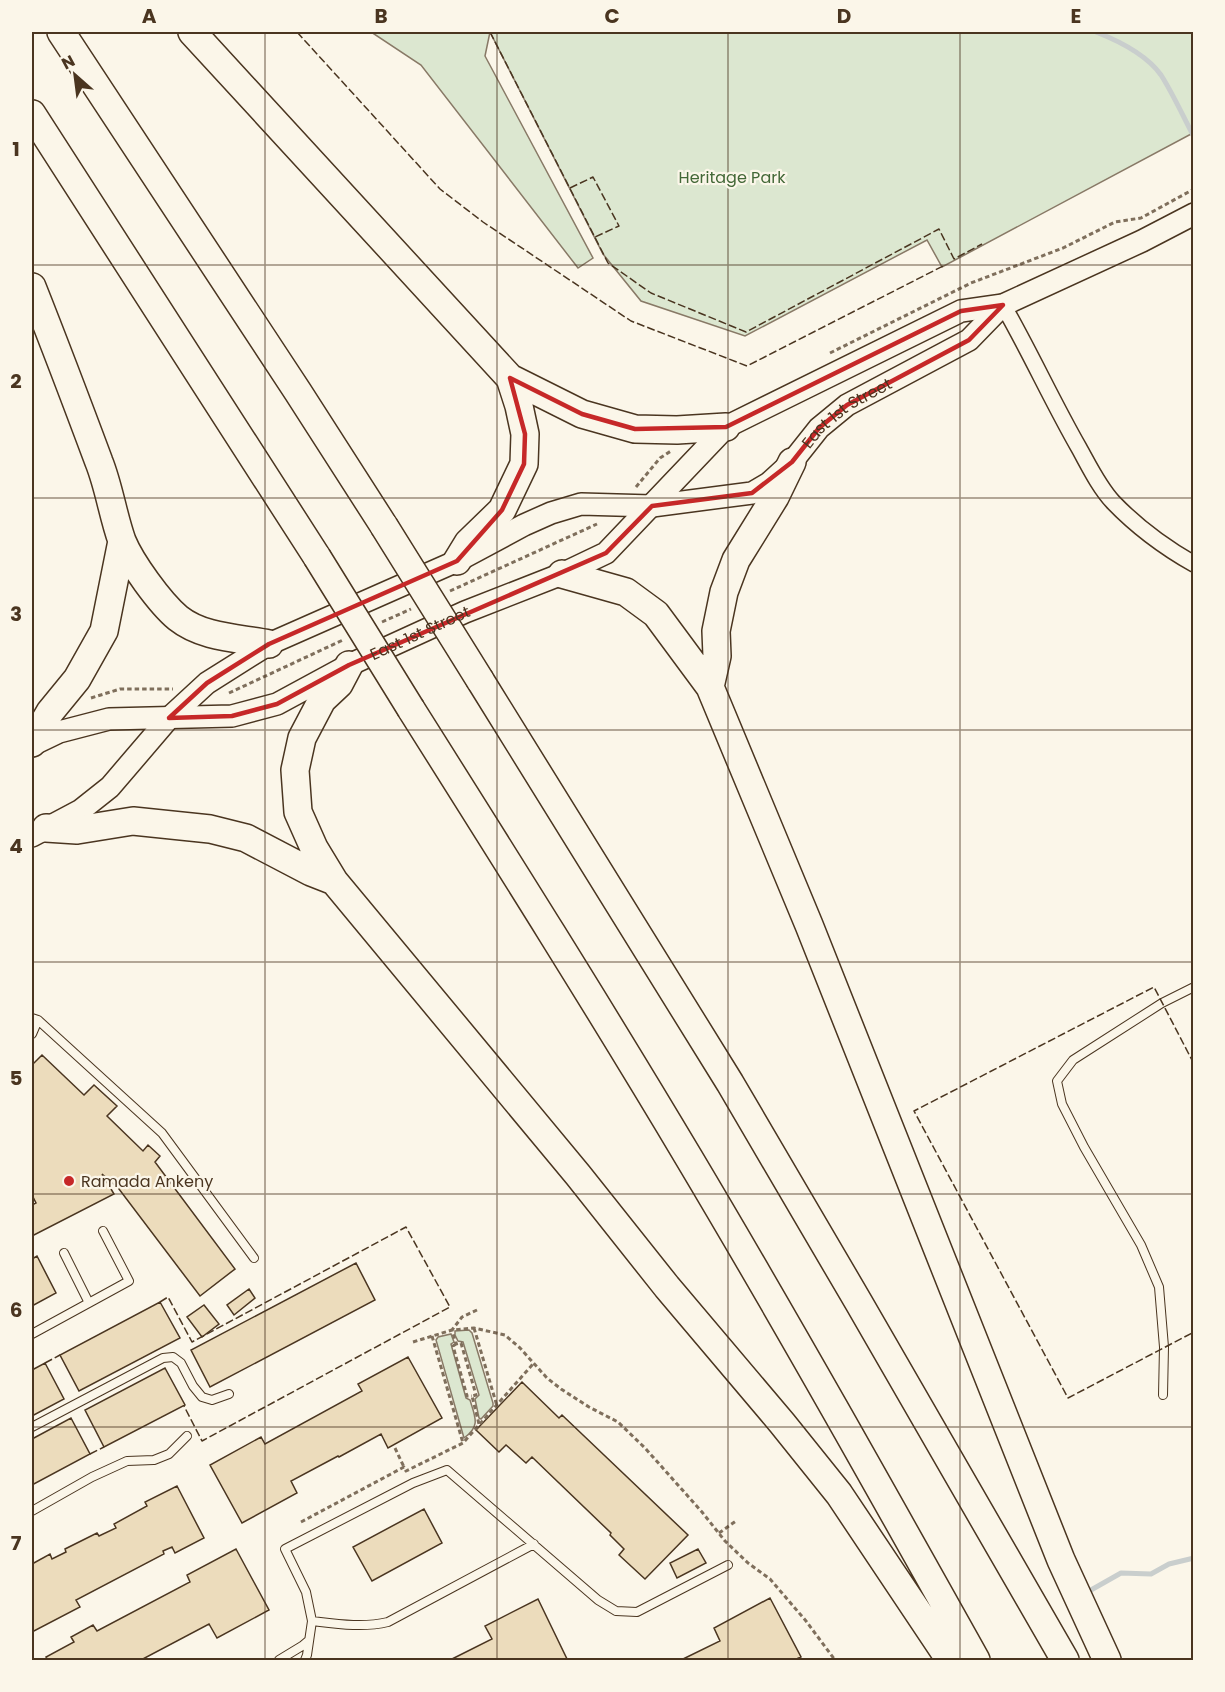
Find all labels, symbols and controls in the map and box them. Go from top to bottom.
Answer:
text: A [142,2,157,30]
text: B [374,2,388,30]
text: C [604,2,620,30]
text: D [837,2,851,30]
text: E [1071,2,1081,30]
north arrow [45,45,105,105]
text: N [57,49,79,75]
text: 1 [12,135,20,163]
park label: Heritage Park [679,166,786,189]
text: 2 [10,367,22,395]
street label: East 1st Street [796,372,896,453]
text: 3 [10,600,22,628]
street label: East 1st Street [366,600,474,666]
text: 4 [9,832,23,860]
text: 5 [10,1064,23,1092]
place label: Ramada Ankeny [81,1170,213,1193]
marker: Ramada Ankeny [62,1174,76,1188]
text: 6 [10,1296,22,1324]
text: 7 [11,1529,22,1557]

